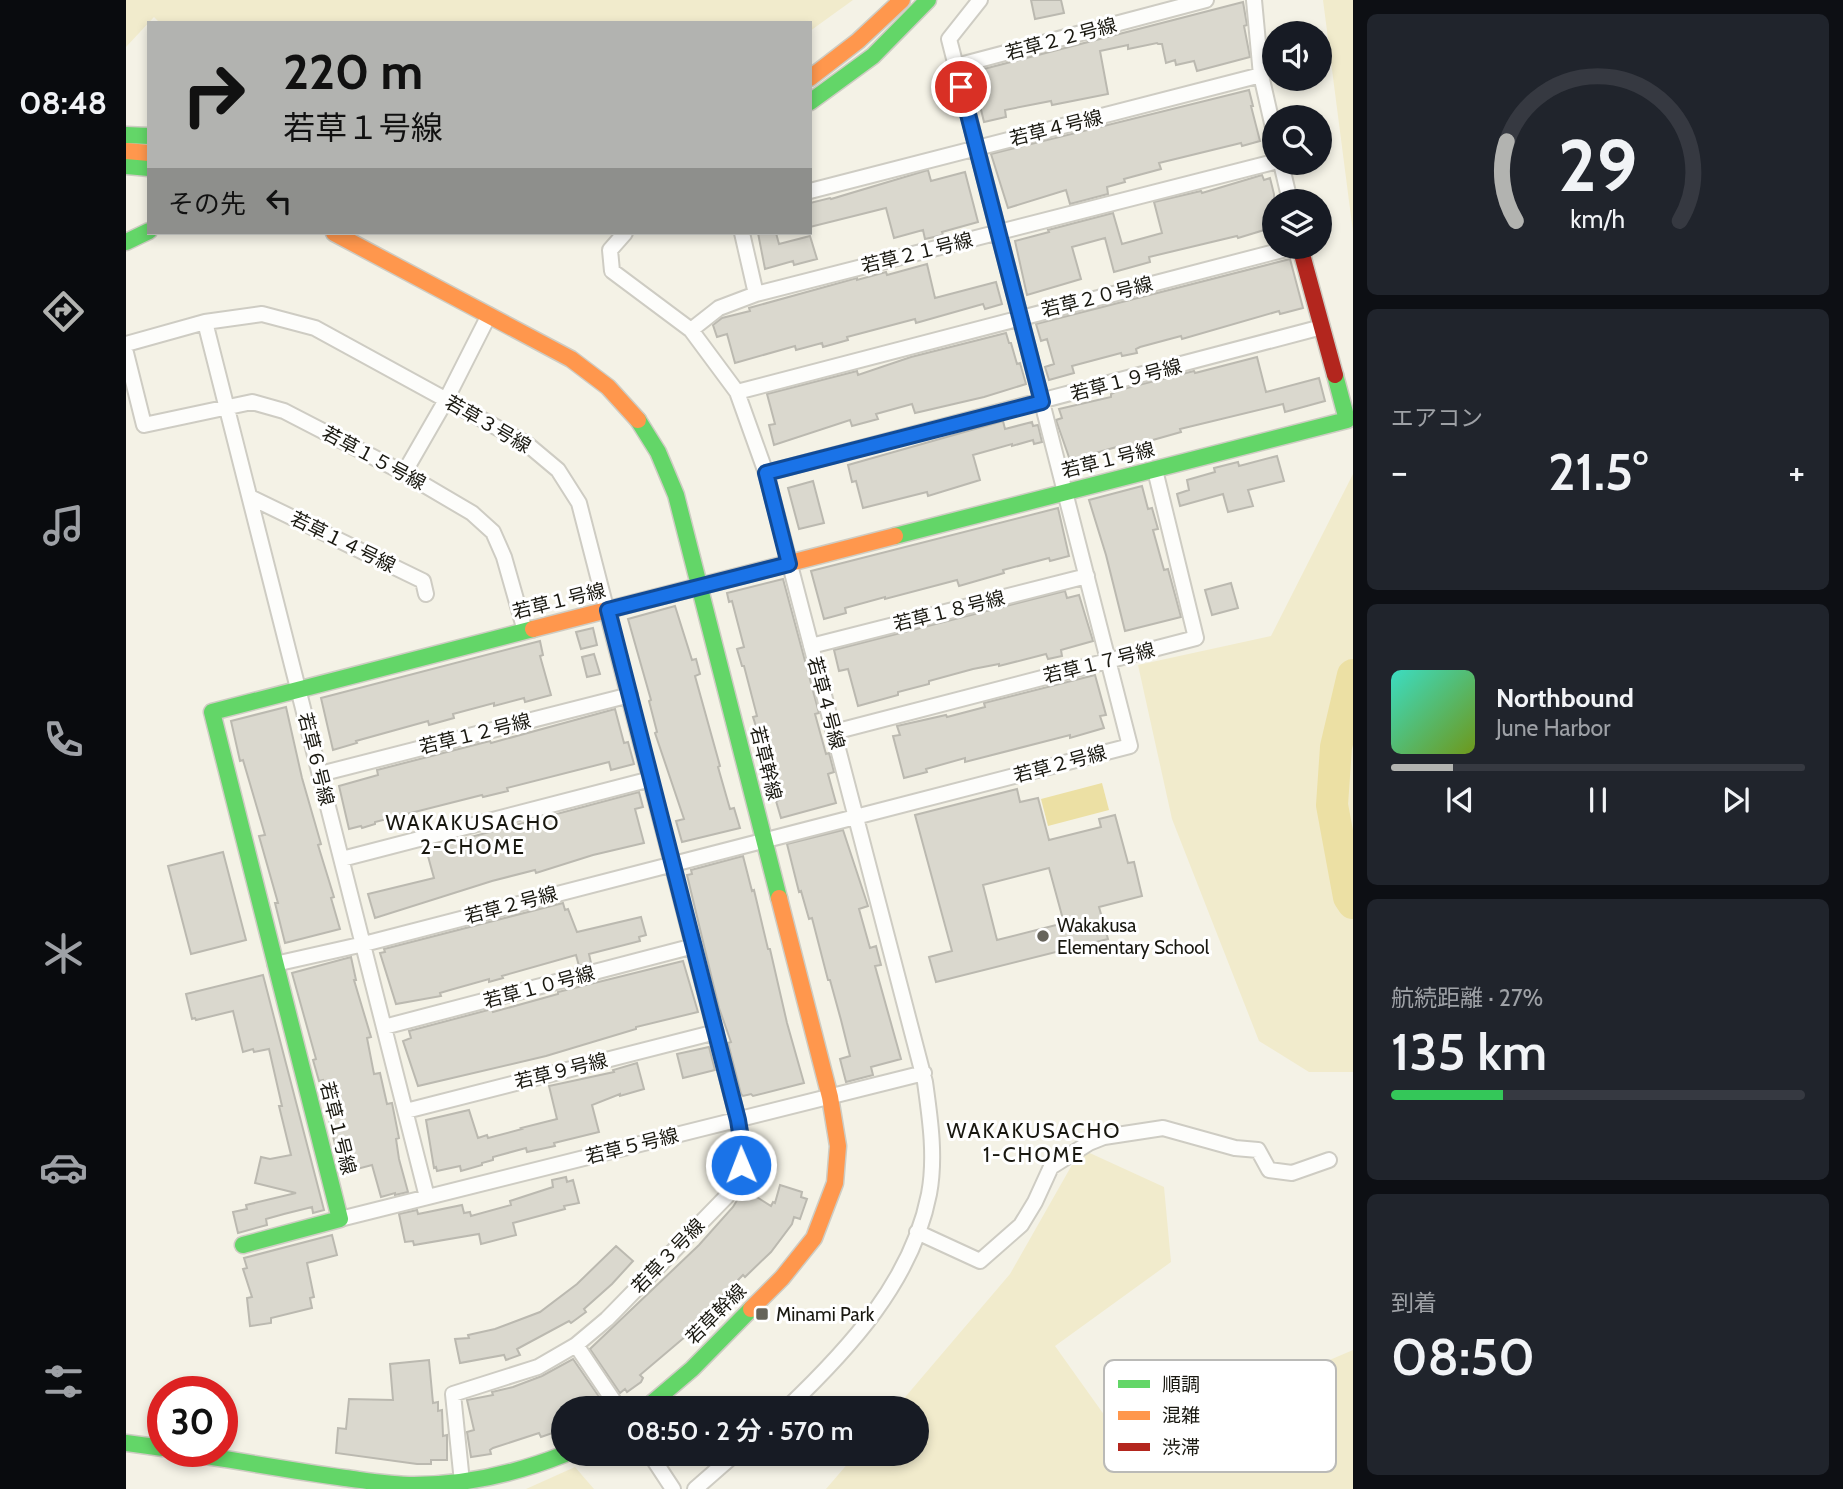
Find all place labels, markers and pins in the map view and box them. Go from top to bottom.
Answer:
pin [931,57,991,117]
place label: Wakakusa Elementary School [1057,914,1210,959]
marker: Wakakusa Elementary School [1035,928,1051,944]
place label: Minami Park [776,1303,875,1326]
marker: Minami Park [754,1306,770,1322]

